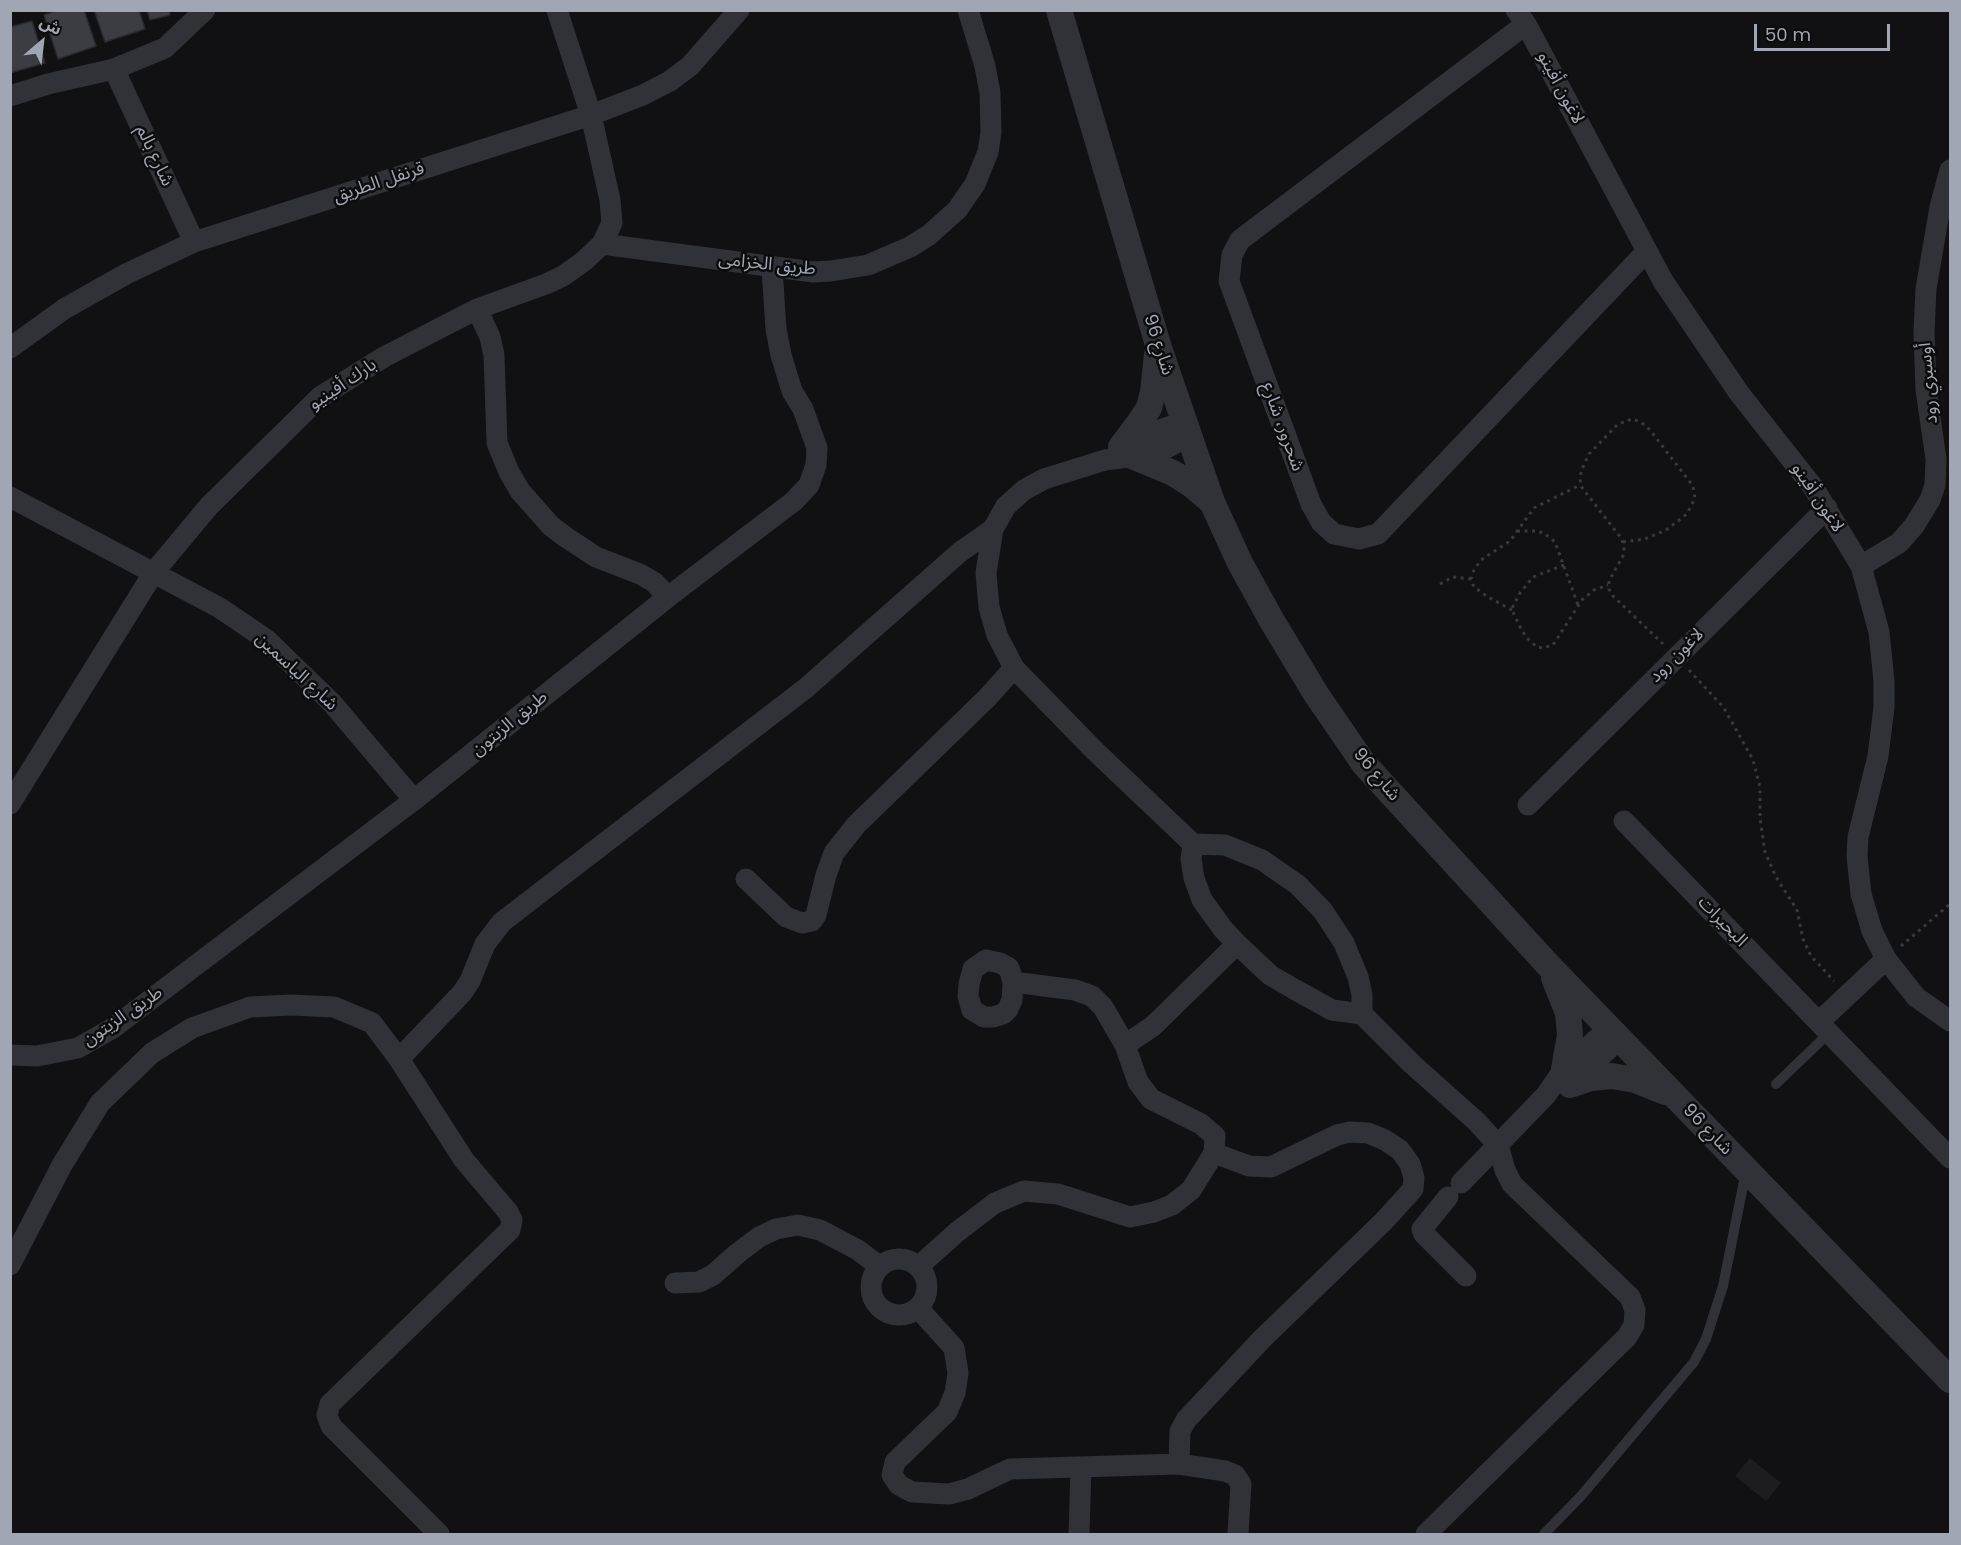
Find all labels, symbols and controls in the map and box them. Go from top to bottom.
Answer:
text: ش [36,10,66,41]
north arrow [12,12,72,72]
scale bar [1757,12,1894,50]
text: 50 m [1765,22,1811,47]
street label: لاغون أفينو [1532,48,1588,128]
street label: شارع بالم [131,122,177,190]
street label: قرنفل الطريق [331,158,427,208]
street label: طريق الخزامى [717,249,817,281]
street label: شارع 96 [1138,312,1178,378]
street label: أوسبري رود [1915,342,1943,424]
street label: بارك أفينيو [305,354,381,416]
street label: شحرور، شارع [1256,380,1308,474]
street label: لاغون أفينو [1786,459,1848,537]
street label: لاغون رود [1645,624,1709,688]
street label: شارع الياسمين [250,628,342,716]
street label: طريق الزيتون [467,687,553,761]
street label: شارع 96 [1348,744,1404,806]
street label: البحيرات [1693,892,1751,952]
street label: طريق الزيتون [79,982,167,1052]
street label: شارع 96 [1677,1100,1737,1160]

